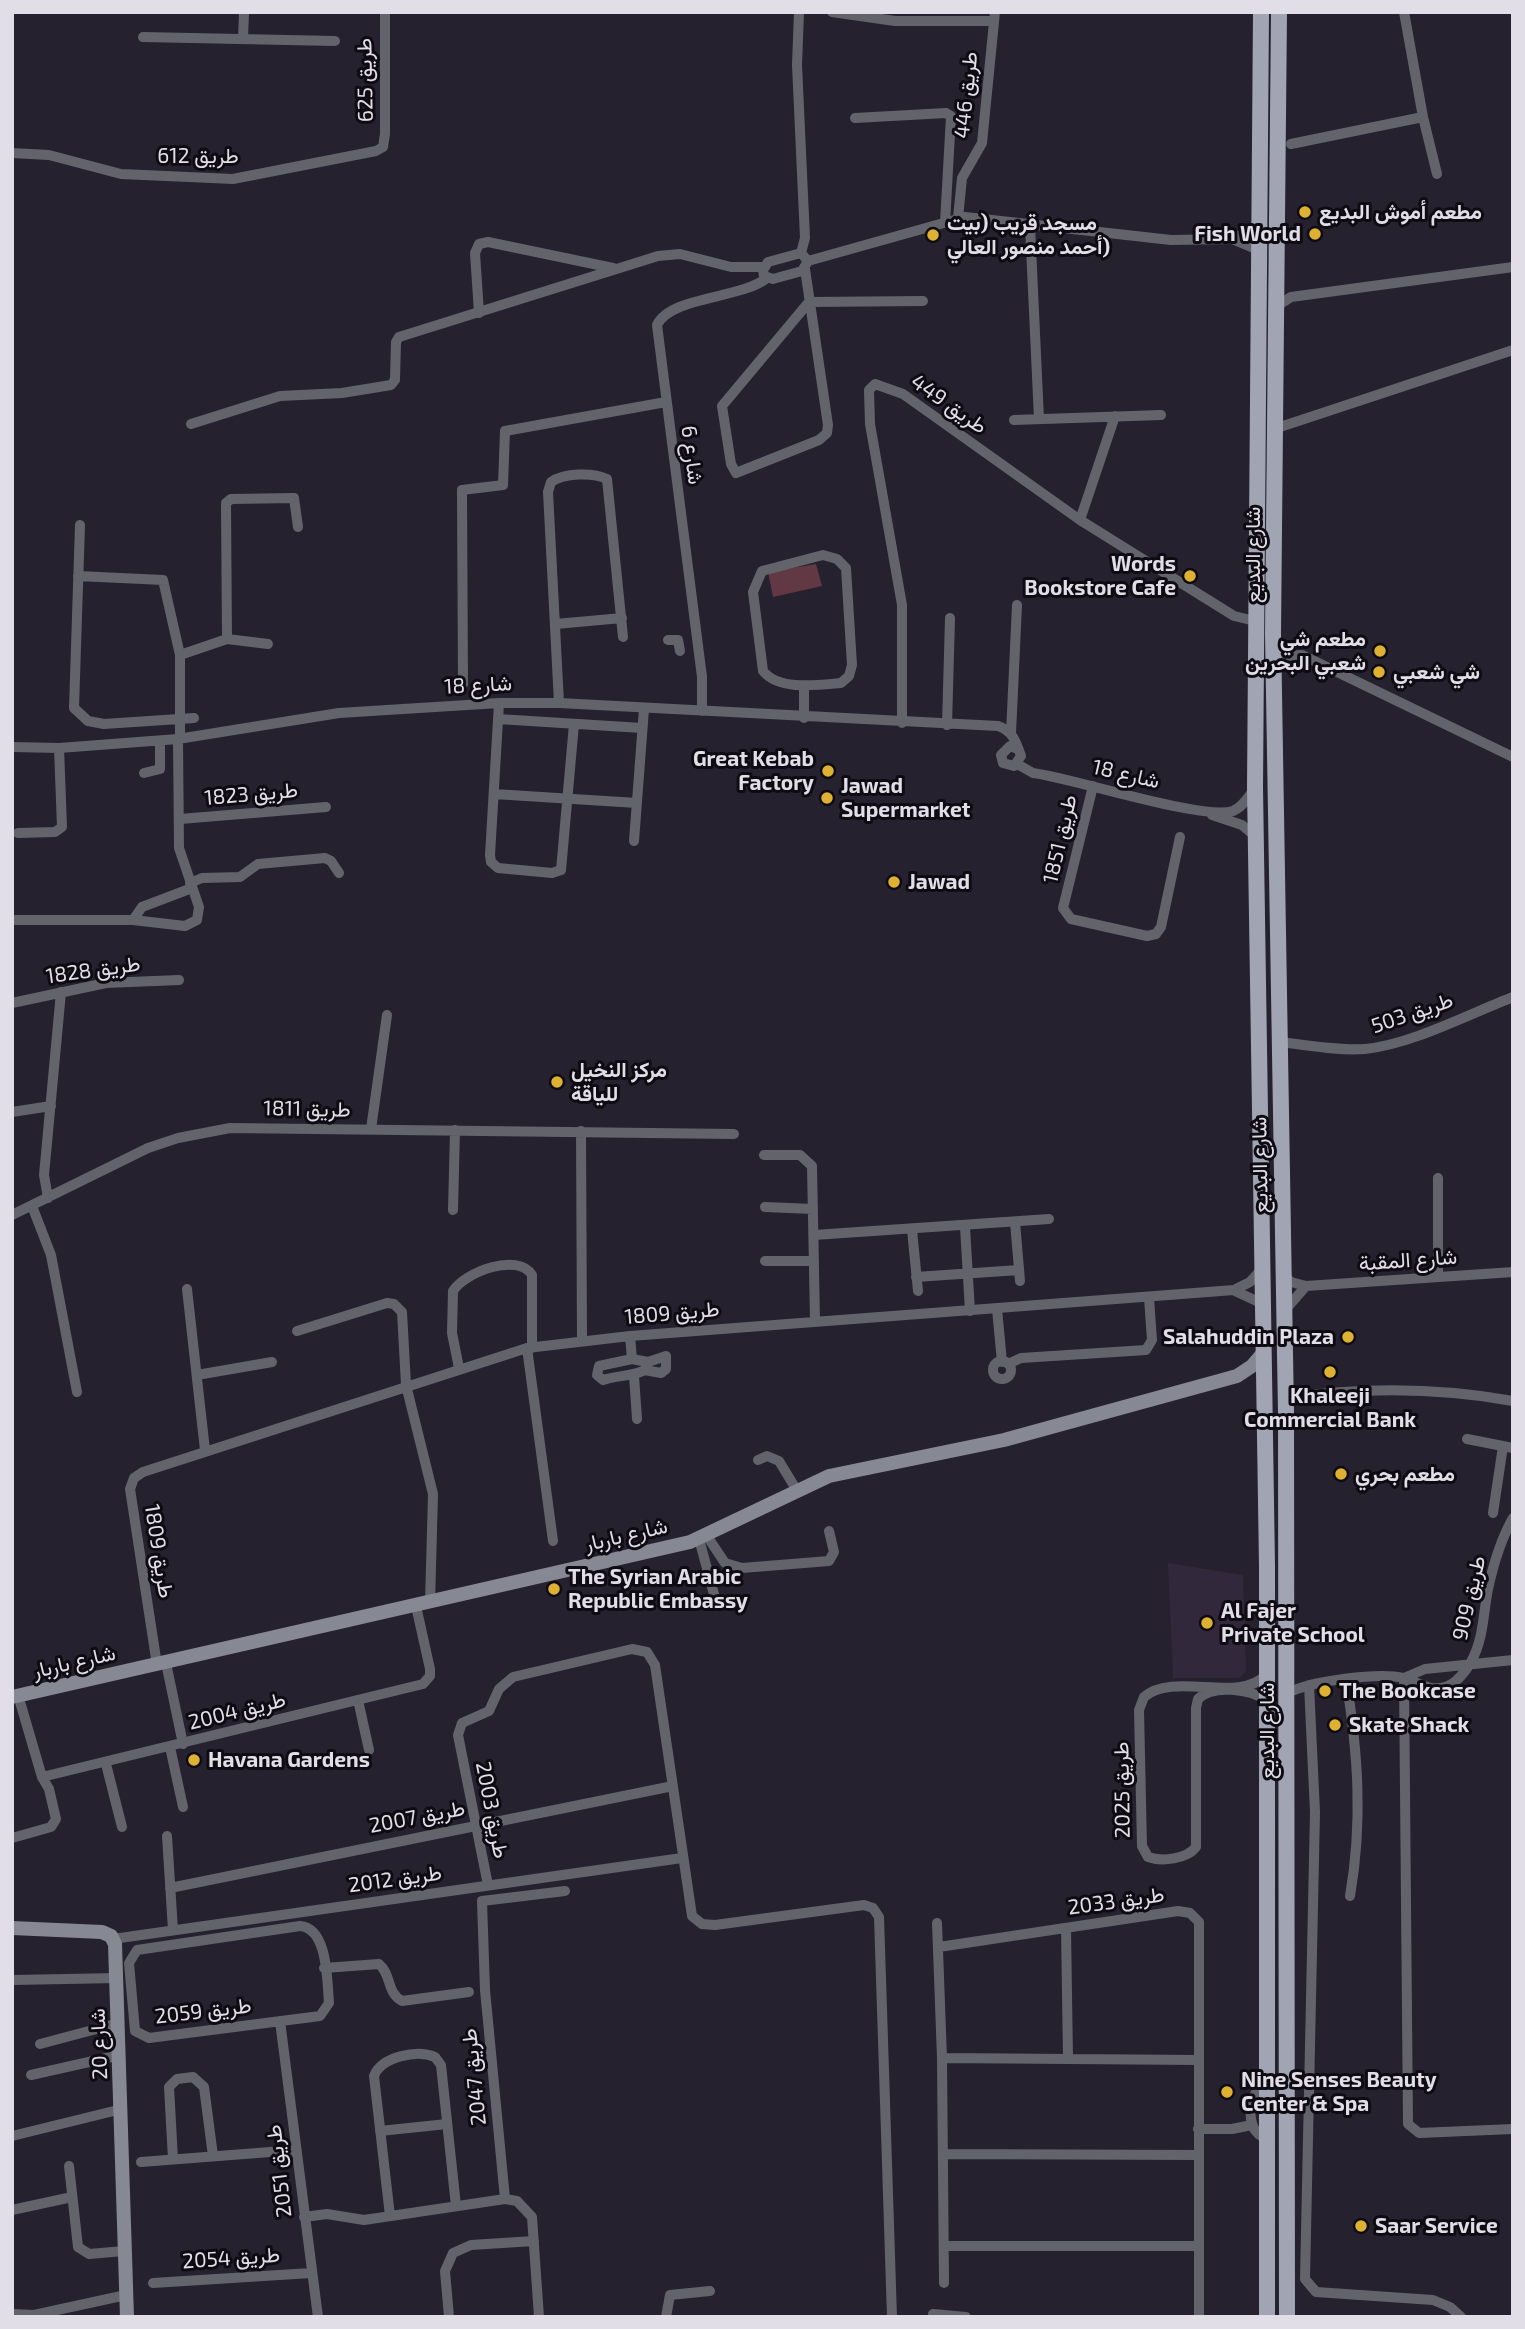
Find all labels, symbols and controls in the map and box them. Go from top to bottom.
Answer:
street label: طريق 625 [352,38,378,122]
street label: طريق 446 [949,50,983,140]
street label: طريق 612 [157,143,239,169]
place label: مطعم أموش البديع [1319,199,1482,225]
marker: مطعم أموش البديع [1297,204,1313,220]
place label: مسجد قريب (بيت أحمد منصور العالي) [947,210,1110,260]
place label: Fish World [1194,221,1301,247]
marker: Fish World [1307,226,1323,242]
marker: مسجد قريب (بيت أحمد منصور العالي) [925,227,941,243]
street label: طريق 449 [906,369,992,439]
street label: شارع 6 [676,424,708,486]
street label: شارع البديع [1240,507,1266,603]
place label: Words Bookstore Cafe [1024,551,1176,601]
marker: Words Bookstore Cafe [1182,568,1198,584]
place label: مطعم شي شعبي البحرين [1245,626,1366,676]
marker: مطعم شي شعبي البحرين [1372,643,1388,659]
place label: شي شعبي [1393,659,1480,685]
marker: شي شعبي [1371,664,1387,680]
street label: شارع 18 [443,671,513,699]
place label: Great Kebab Factory [693,746,814,796]
street label: شارع 18 [1090,754,1162,794]
marker: Great Kebab Factory [820,763,836,779]
place label: Jawad Supermarket [841,773,970,823]
street label: طريق 1823 [203,777,299,811]
marker: Jawad Supermarket [819,790,835,806]
street label: طريق 1851 [1038,792,1082,886]
place label: Jawad [908,869,970,895]
marker: Jawad [886,874,902,890]
street label: طريق 1828 [44,951,142,989]
street label: طريق 503 [1368,987,1456,1039]
place label: مركز النخيل للياقة [571,1057,667,1107]
marker: مركز النخيل للياقة [549,1074,565,1090]
street label: طريق 1811 [263,1096,351,1122]
street label: شارع البديع [1247,1117,1273,1213]
street label: شارع المقبة [1358,1244,1458,1276]
street label: طريق 1809 [624,1296,720,1330]
place label: Salahuddin Plaza [1163,1324,1334,1350]
marker: Salahuddin Plaza [1340,1329,1356,1345]
marker: Khaleeji Commercial Bank [1322,1364,1338,1380]
place label: Khaleeji Commercial Bank [1244,1383,1416,1433]
place label: مطعم بحري [1355,1461,1455,1487]
marker: مطعم بحري [1333,1466,1349,1482]
street label: طريق 1809 [139,1502,179,1600]
street label: شارع باربار [582,1513,670,1557]
street label: طريق 909 [1447,1553,1491,1643]
place label: The Syrian Arabic Republic Embassy [568,1564,748,1614]
marker: The Syrian Arabic Republic Embassy [546,1581,562,1597]
place label: Al Fajer Private School [1221,1598,1365,1648]
marker: Al Fajer Private School [1199,1615,1215,1631]
street label: شارع باربار [30,1640,118,1684]
place label: The Bookcase [1339,1678,1476,1704]
street label: شارع البديع [1254,1683,1280,1779]
marker: The Bookcase [1317,1683,1333,1699]
street label: طريق 2004 [186,1687,288,1735]
place label: Skate Shack [1349,1712,1469,1738]
marker: Skate Shack [1327,1717,1343,1733]
street label: طريق 2025 [1109,1741,1135,1839]
place label: Havana Gardens [208,1747,370,1773]
marker: Havana Gardens [186,1752,202,1768]
street label: طريق 2003 [470,1759,514,1861]
street label: طريق 2007 [367,1795,467,1839]
street label: طريق 2012 [347,1860,443,1898]
street label: طريق 2033 [1066,1882,1166,1920]
street label: طريق 2059 [153,1993,253,2029]
street label: شارع 20 [85,2008,113,2080]
street label: طريق 2047 [456,2027,492,2127]
place label: Nine Senses Beauty Center & Spa [1241,2067,1437,2117]
marker: Nine Senses Beauty Center & Spa [1219,2084,1235,2100]
street label: طريق 2051 [261,2123,297,2219]
place label: Saar Service [1375,2213,1498,2239]
marker: Saar Service [1353,2218,1369,2234]
street label: طريق 2054 [181,2242,281,2274]

